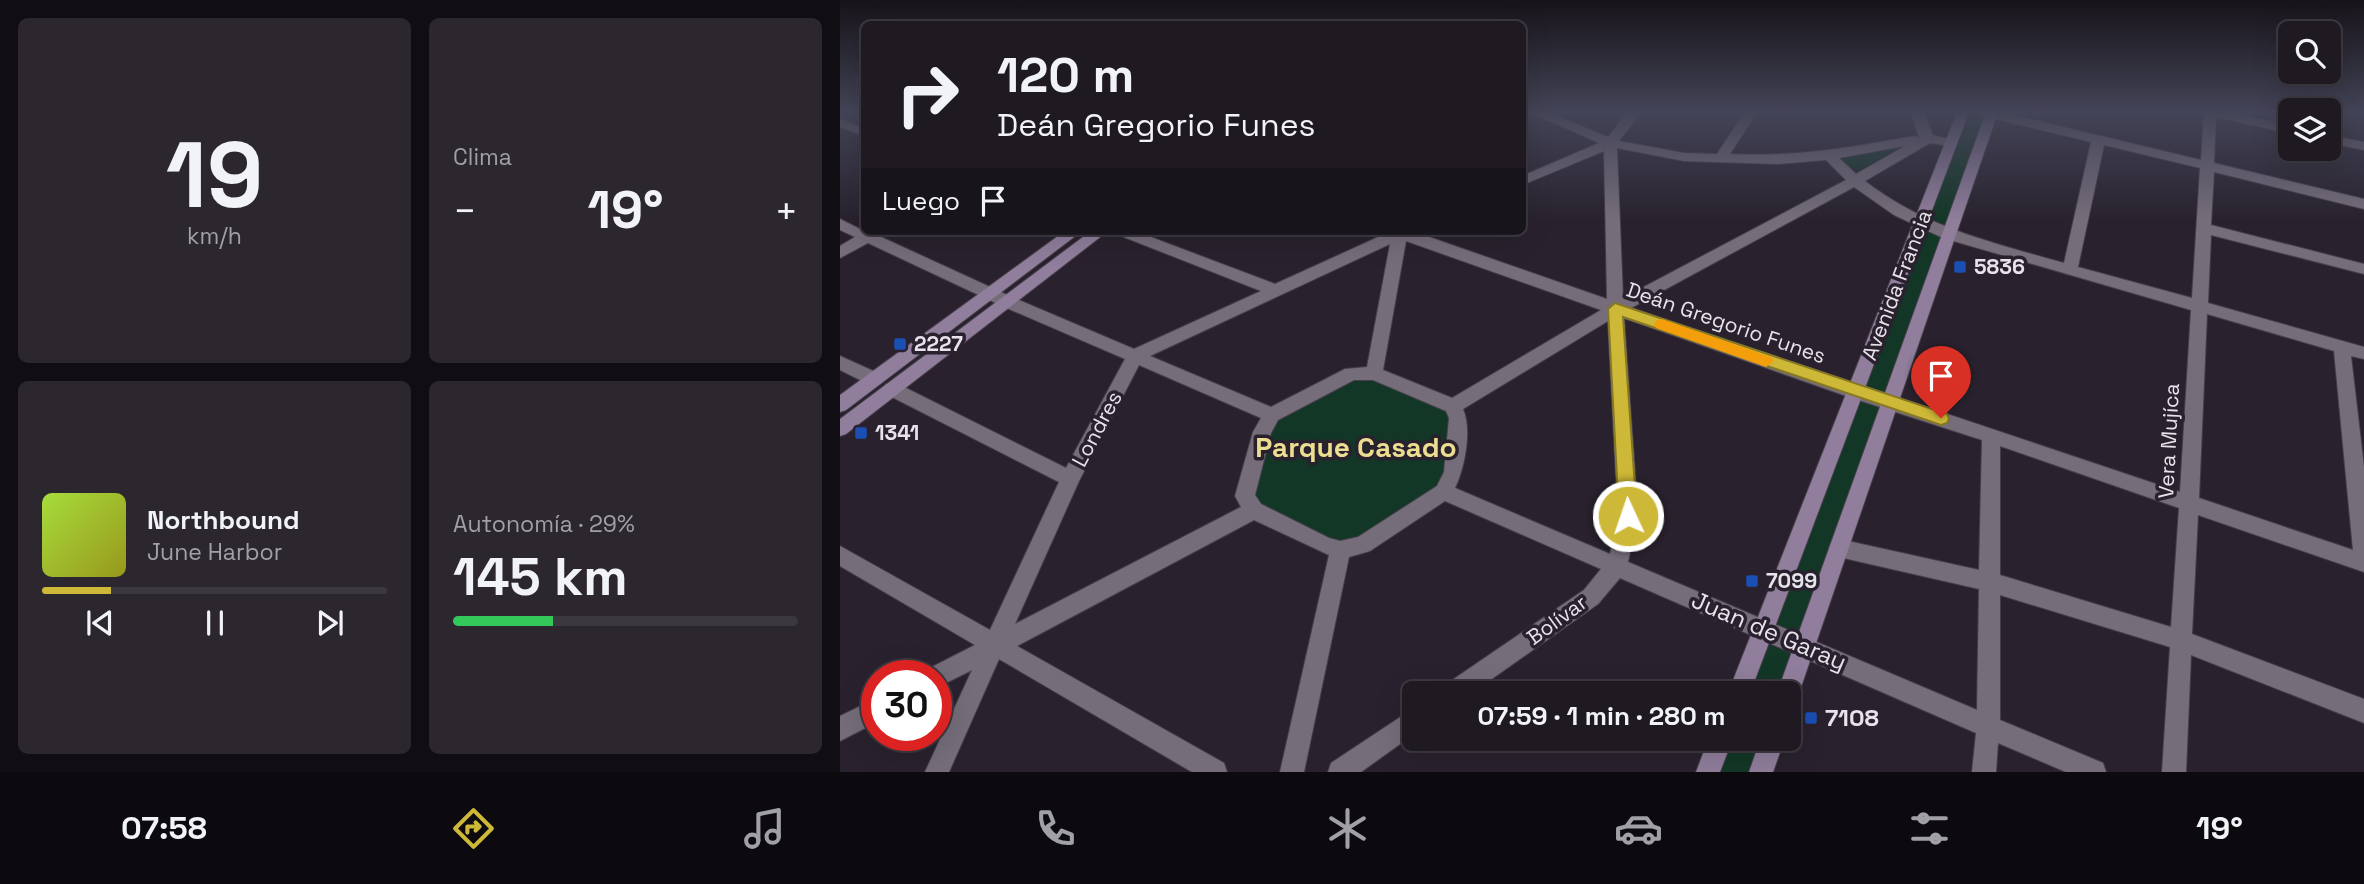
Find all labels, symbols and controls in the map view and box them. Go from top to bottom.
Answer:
map controls [2278,21,2341,161]
button: search [2278,21,2341,84]
text: 120 m [997,44,1134,106]
icon: right [882,49,973,140]
button: layers [2278,98,2341,161]
text: Deán Gregorio Funes [997,105,1315,145]
text: 19 [166,117,263,234]
text: Clima [453,142,512,172]
text: 19° [587,177,664,243]
icon: arrive [974,182,1012,220]
text: Luego [882,184,960,218]
text: − [453,187,477,235]
text: + [774,187,798,235]
street label: Avenida Francia [1855,206,1938,364]
text: km/h [187,221,242,251]
place label: 5836 [1974,253,2025,280]
marker: 5836 [1952,259,1968,275]
street label: Deán Gregorio Funes [1623,276,1829,369]
place label: 2227 [914,330,963,357]
marker: 2227 [892,336,908,352]
pin [1911,346,1971,418]
icon: arrive [1922,357,1960,395]
street label: Vera Mujíca [2152,383,2185,499]
street label: Londres [1065,386,1128,471]
place label: 1341 [875,419,919,446]
marker: 1341 [853,425,869,441]
district label: Parque Casado [1255,429,1457,465]
position arrow [1591,479,1665,553]
text: Northbound [147,503,300,537]
text: Autonomía · 29% [453,509,635,539]
text: June Harbor [147,537,282,567]
text: 145 km [453,544,628,610]
place label: 7099 [1766,567,1817,594]
marker: 7099 [1744,573,1760,589]
street label: Juan de Garay [1687,584,1851,677]
street label: Bolívar [1521,589,1592,651]
icon: previous [81,604,119,642]
icon: pause [196,604,234,642]
icon: next [311,604,349,642]
speed limit sign: 30 [861,660,952,751]
text: 07:59 · 1 min · 280 m [1477,699,1726,733]
place label: 7108 [1825,702,1879,733]
marker: 7108 [1803,710,1819,726]
icon: directions [449,804,498,853]
icon: music [740,804,789,853]
icon: phone [1031,804,1080,853]
icon: climate [1323,804,1372,853]
icon: car [1614,804,1663,853]
icon: filters [1905,804,1954,853]
text: 07:58 [121,808,207,848]
text: 19° [2196,808,2243,848]

